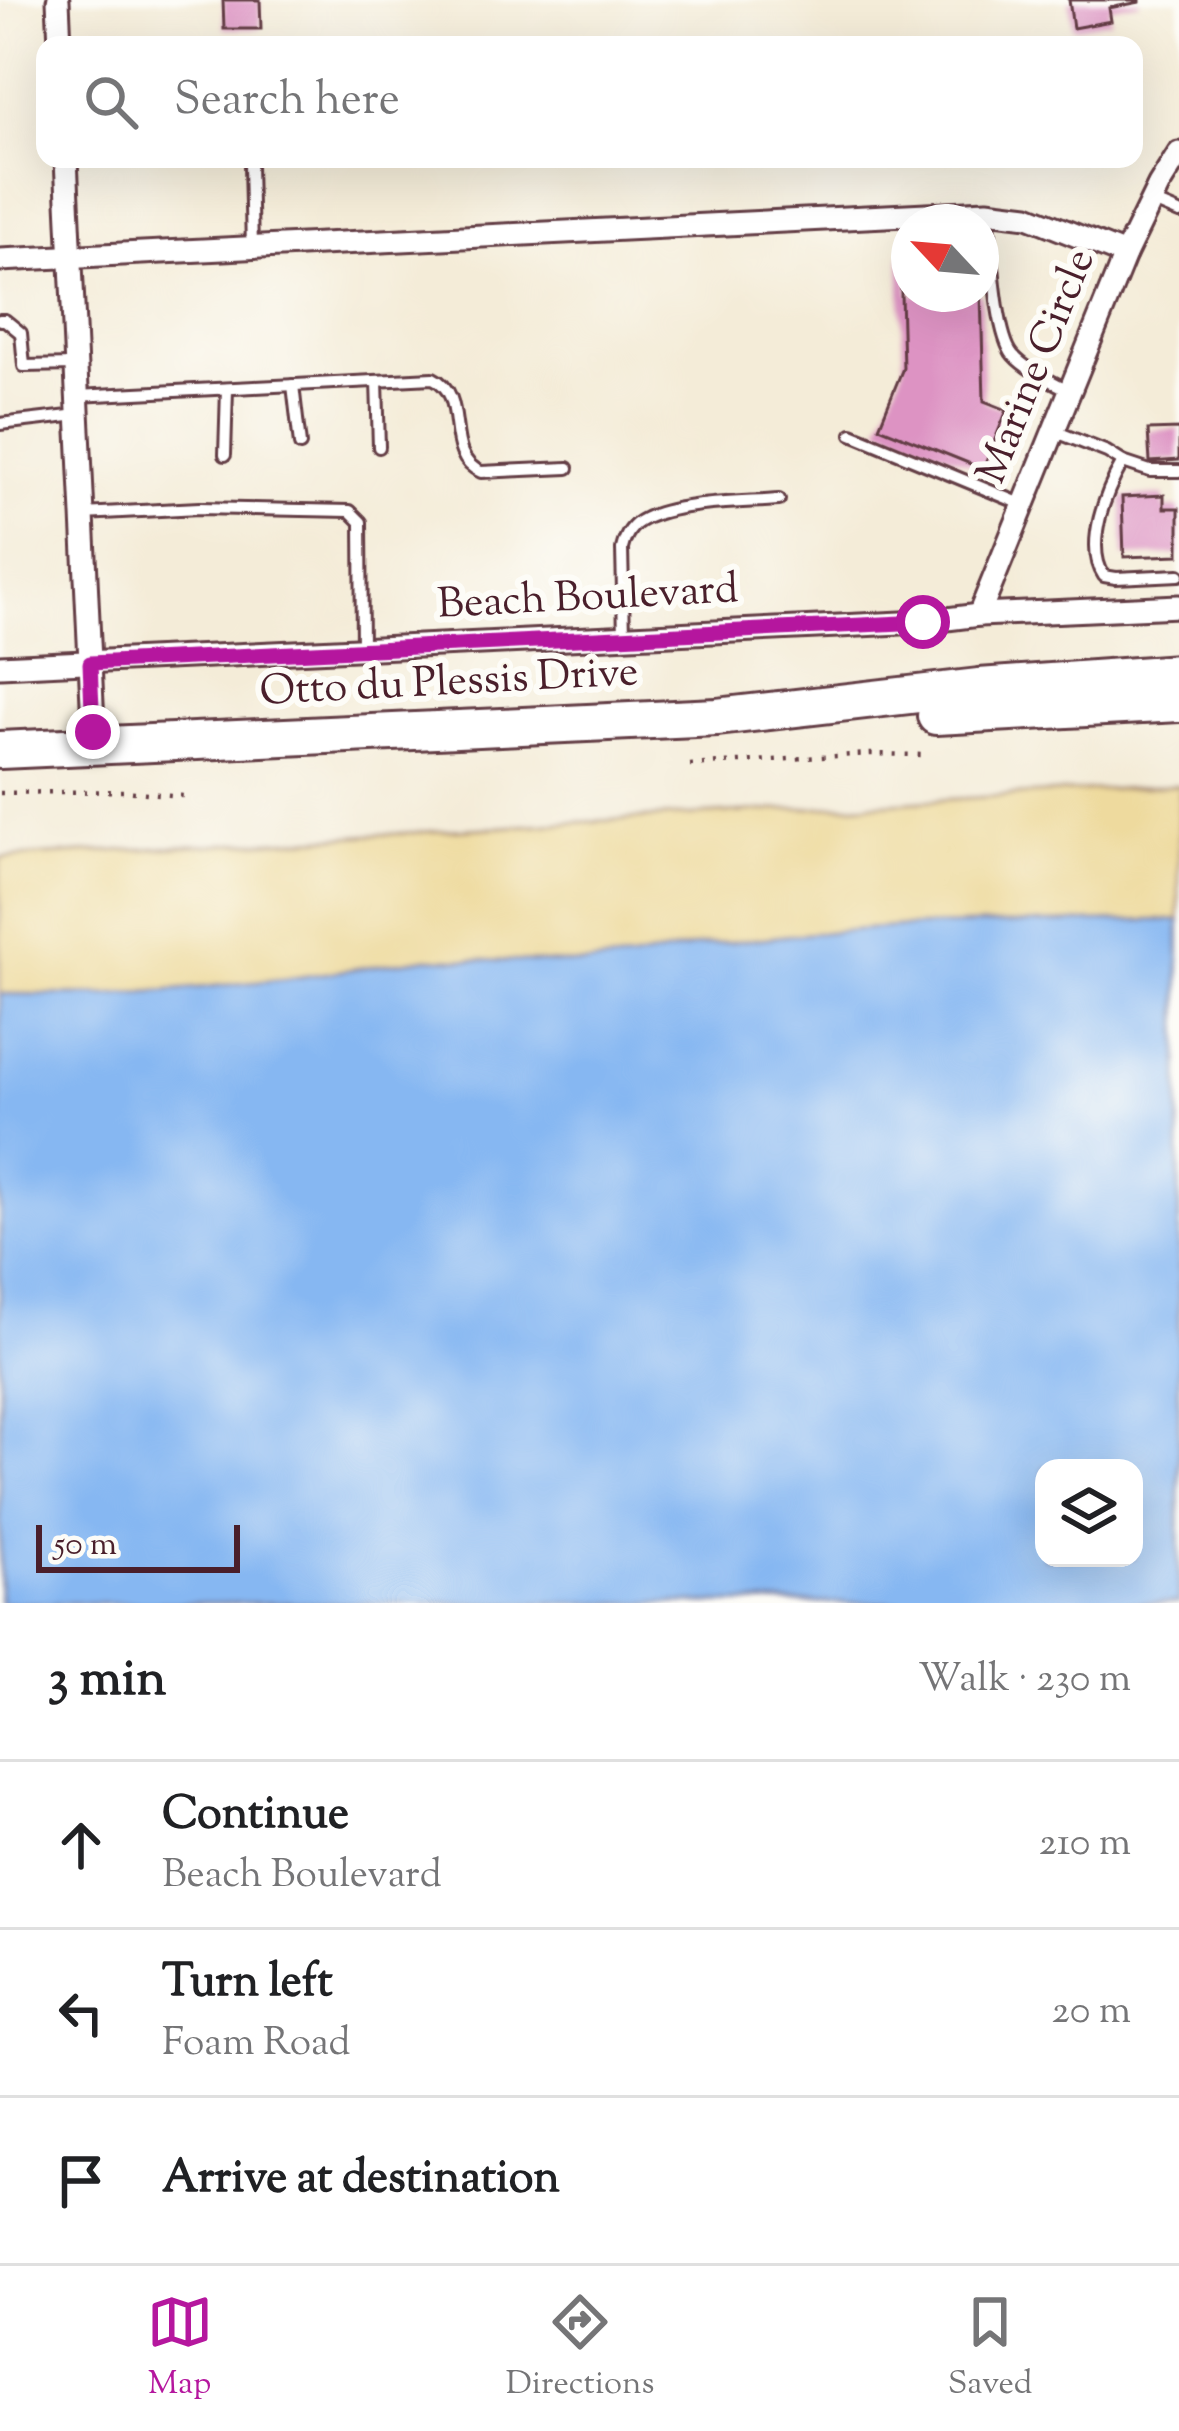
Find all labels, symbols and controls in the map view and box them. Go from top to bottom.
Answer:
search box [36,36,1143,168]
icon: search [78,69,144,135]
text: Search here [174,70,400,135]
north arrow [891,204,999,312]
street label: Marine Circle [964,241,1112,493]
street label: Beach Boulevard [436,561,740,637]
route start [896,595,950,649]
street label: Otto du Plessis Drive [258,644,640,724]
route end [66,705,120,759]
map controls [1035,1459,1143,1567]
button: layers [1035,1459,1143,1567]
scale bar [36,1519,240,1572]
text: 50 m [54,1522,117,1570]
text: 3 min [48,1645,166,1718]
text: Walk · 230 m [918,1653,1131,1709]
text: Continue [162,1784,349,1849]
icon: ahead [48,1812,114,1878]
text: 210 m [1039,1817,1131,1873]
text: Beach Boulevard [162,1849,442,1905]
text: Turn left [162,1952,333,2017]
icon: left [48,1980,114,2046]
text: 20 m [1052,1985,1131,2041]
text: Foam Road [162,2017,351,2073]
icon: arrive [48,2148,114,2214]
text: Arrive at destination [162,2148,560,2213]
tab: Map [147,2289,213,2409]
tab: Directions [506,2289,655,2409]
tab: Saved [948,2289,1032,2409]

